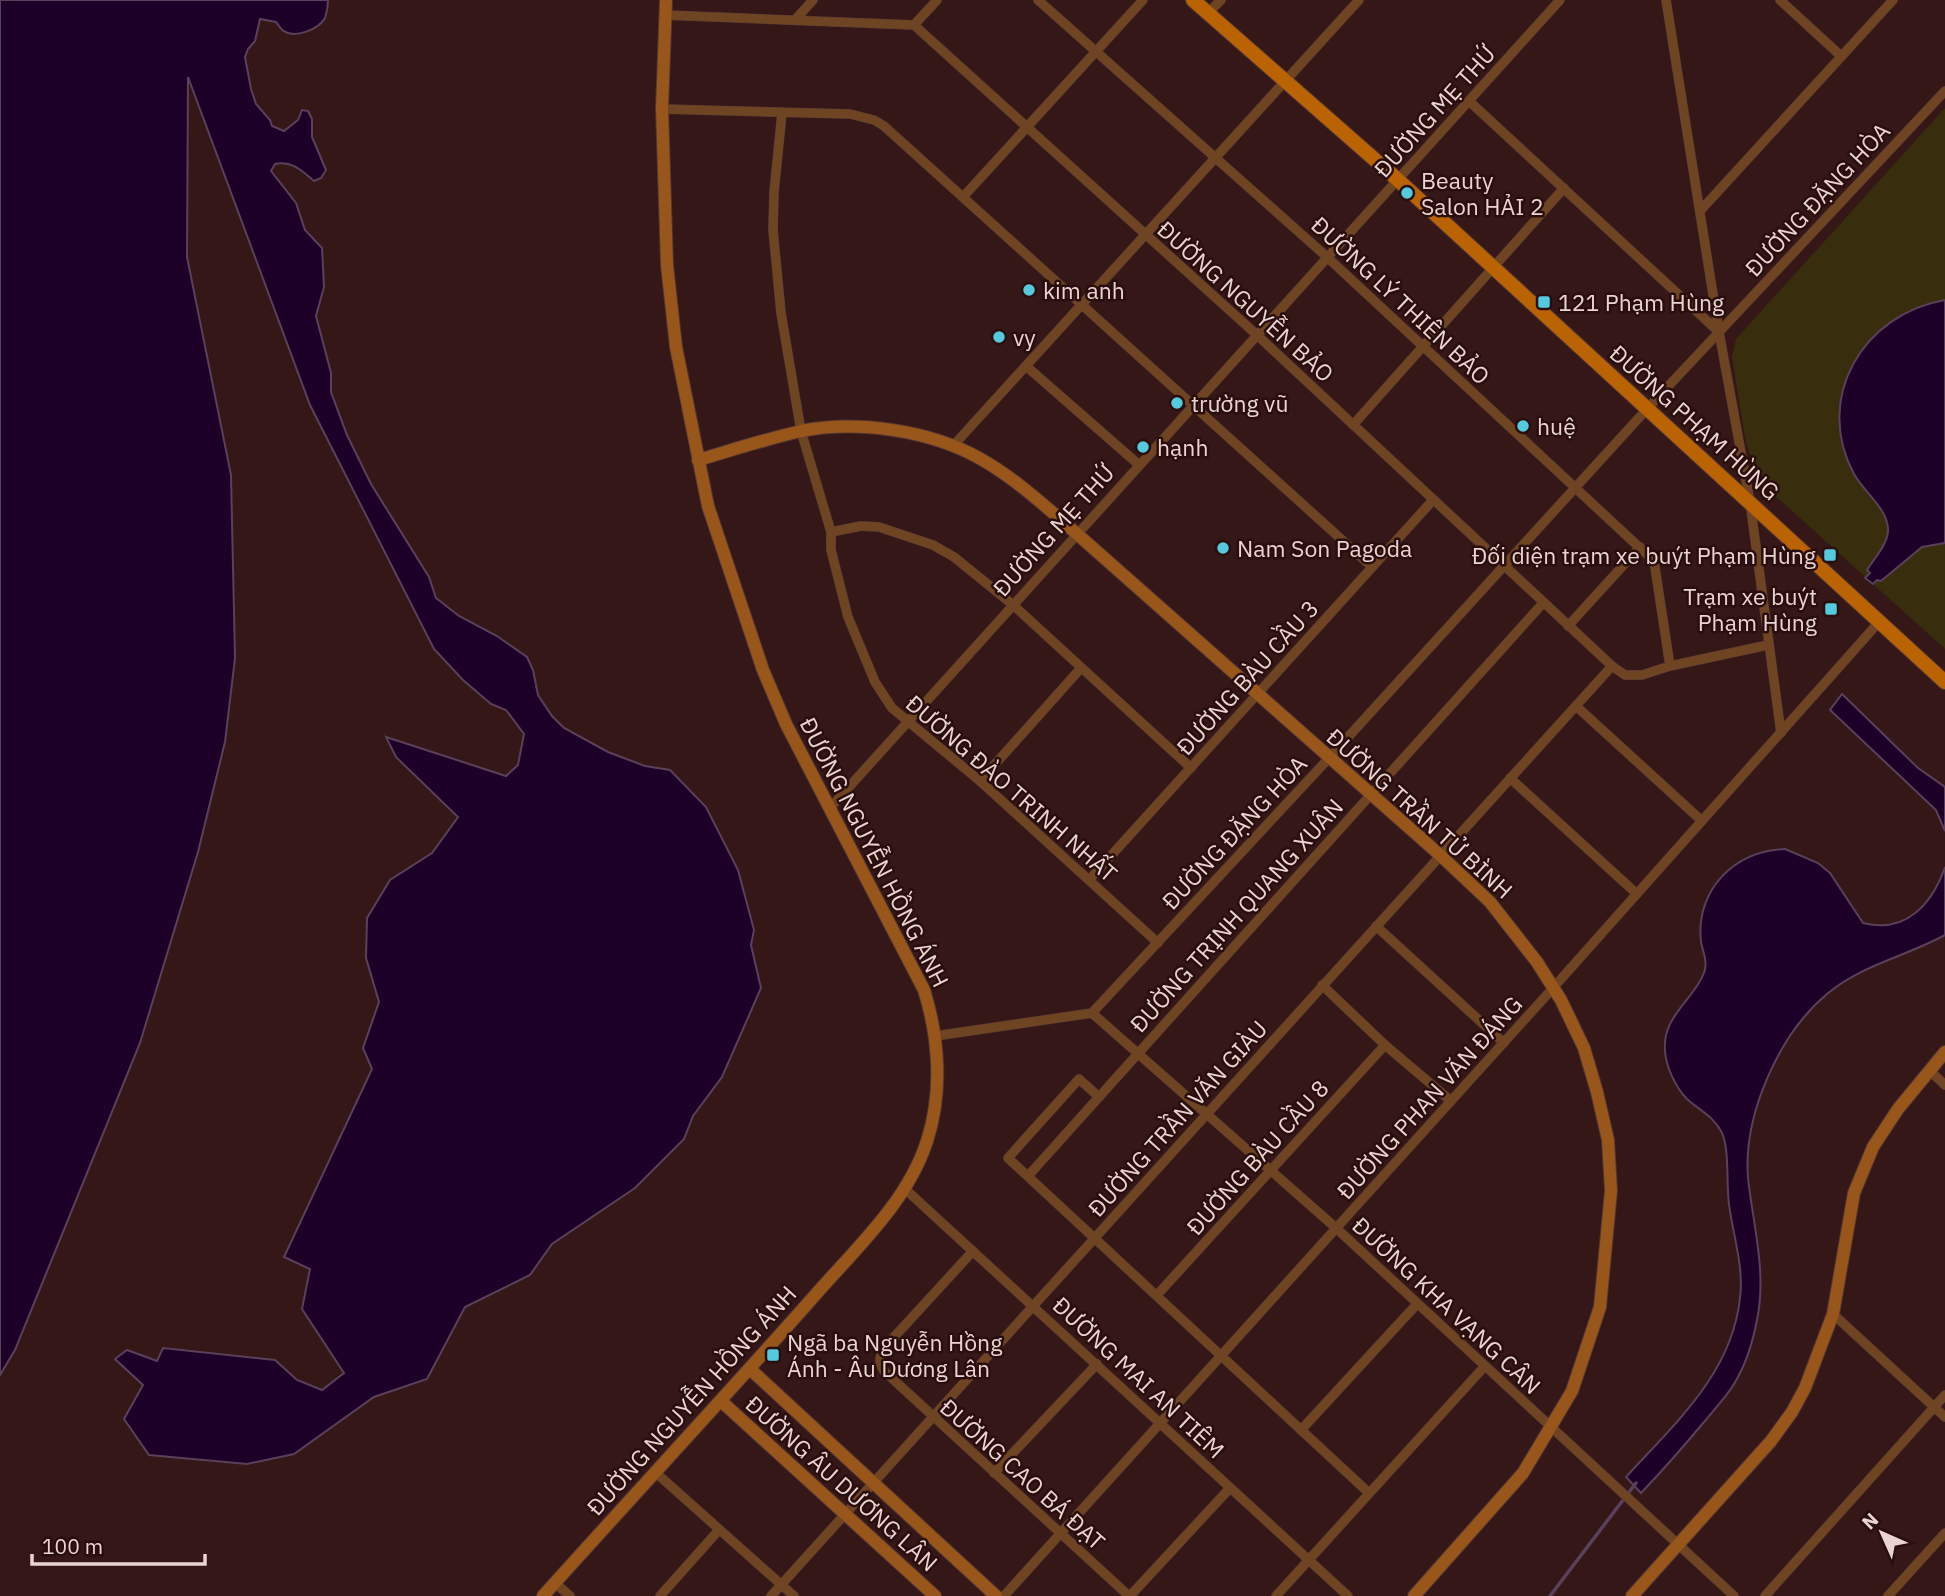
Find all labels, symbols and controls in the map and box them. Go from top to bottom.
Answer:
street label: ĐƯỜNG MẸ THỨ [1367,38,1501,183]
street label: ĐƯỜNG ĐẶNG HÒA [1738,116,1896,282]
place label: Beauty Salon HẢI 2 [1421,165,1544,221]
marker: Beauty Salon HẢI 2 [1399,185,1415,201]
street label: ĐƯỜNG LÝ THIÊN BẢO [1306,210,1496,390]
street label: ĐƯỜNG NGUYỄN BẢO [1152,213,1341,388]
place label: kim anh [1043,275,1125,305]
marker: kim anh [1021,282,1037,298]
place label: 121 Phạm Hùng [1558,287,1724,317]
marker: 121 Phạm Hùng [1536,294,1552,310]
place label: vy [1013,322,1036,352]
marker: vy [991,329,1007,345]
street label: ĐƯỜNG PHẠM HÙNG [1604,338,1786,506]
place label: trường vũ [1191,388,1288,418]
marker: trường vũ [1169,395,1185,411]
place label: huệ [1537,411,1576,441]
marker: huệ [1515,418,1531,434]
place label: hạnh [1157,432,1208,462]
marker: hạnh [1135,439,1151,455]
street label: ĐƯỜNG MẸ THỨ [986,457,1120,602]
place label: Nam Son Pagoda [1237,533,1412,563]
marker: Nam Son Pagoda [1215,540,1231,556]
place label: Đối diện trạm xe buýt Phạm Hùng [1472,540,1816,570]
marker: Đối diện trạm xe buýt Phạm Hùng [1822,547,1838,563]
place label: Trạm xe buýt Phạm Hùng [1683,581,1817,637]
street label: ĐƯỜNG BÀU CẦU 3 [1169,592,1325,761]
marker: Trạm xe buýt Phạm Hùng [1823,601,1839,617]
street label: ĐƯỜNG ĐÀO TRINH NHẤT [900,687,1125,888]
street label: ĐƯỜNG NGUYỄN HỒNG ÁNH [794,711,957,992]
street label: ĐƯỜNG TRẦN TỬ BÌNH [1321,721,1520,905]
street label: ĐƯỜNG ĐẶNG HÒA [1155,749,1313,915]
street label: ĐƯỜNG TRỊNH QUANG XUÂN [1123,792,1349,1038]
street label: ĐƯỜNG PHAN VĂN ĐÁNG [1330,989,1528,1205]
street label: ĐƯỜNG TRẦN VĂN GIÀU [1080,1013,1273,1222]
street label: ĐƯỜNG BÀU CẦU 8 [1179,1072,1335,1241]
street label: ĐƯỜNG KHA VẠNG CÂN [1347,1210,1547,1400]
street label: ĐƯỜNG NGUYỄN HỒNG ÁNH [579,1278,802,1521]
street label: ĐƯỜNG MAI AN TIÊM [1047,1290,1231,1464]
place label: Ngã ba Nguyễn Hồng Ánh - Âu Dương Lân [787,1327,1002,1383]
marker: Ngã ba Nguyễn Hồng Ánh - Âu Dương Lân [765,1347,781,1363]
street label: ĐƯỜNG ÂU DƯƠNG LÂN [740,1389,944,1577]
street label: ĐƯỜNG CAO BÁ ĐẠT [934,1392,1112,1556]
north arrow [1847,1498,1917,1568]
text: N [1857,1508,1883,1534]
scale bar [32,1522,205,1566]
text: 100 m [42,1532,103,1560]

